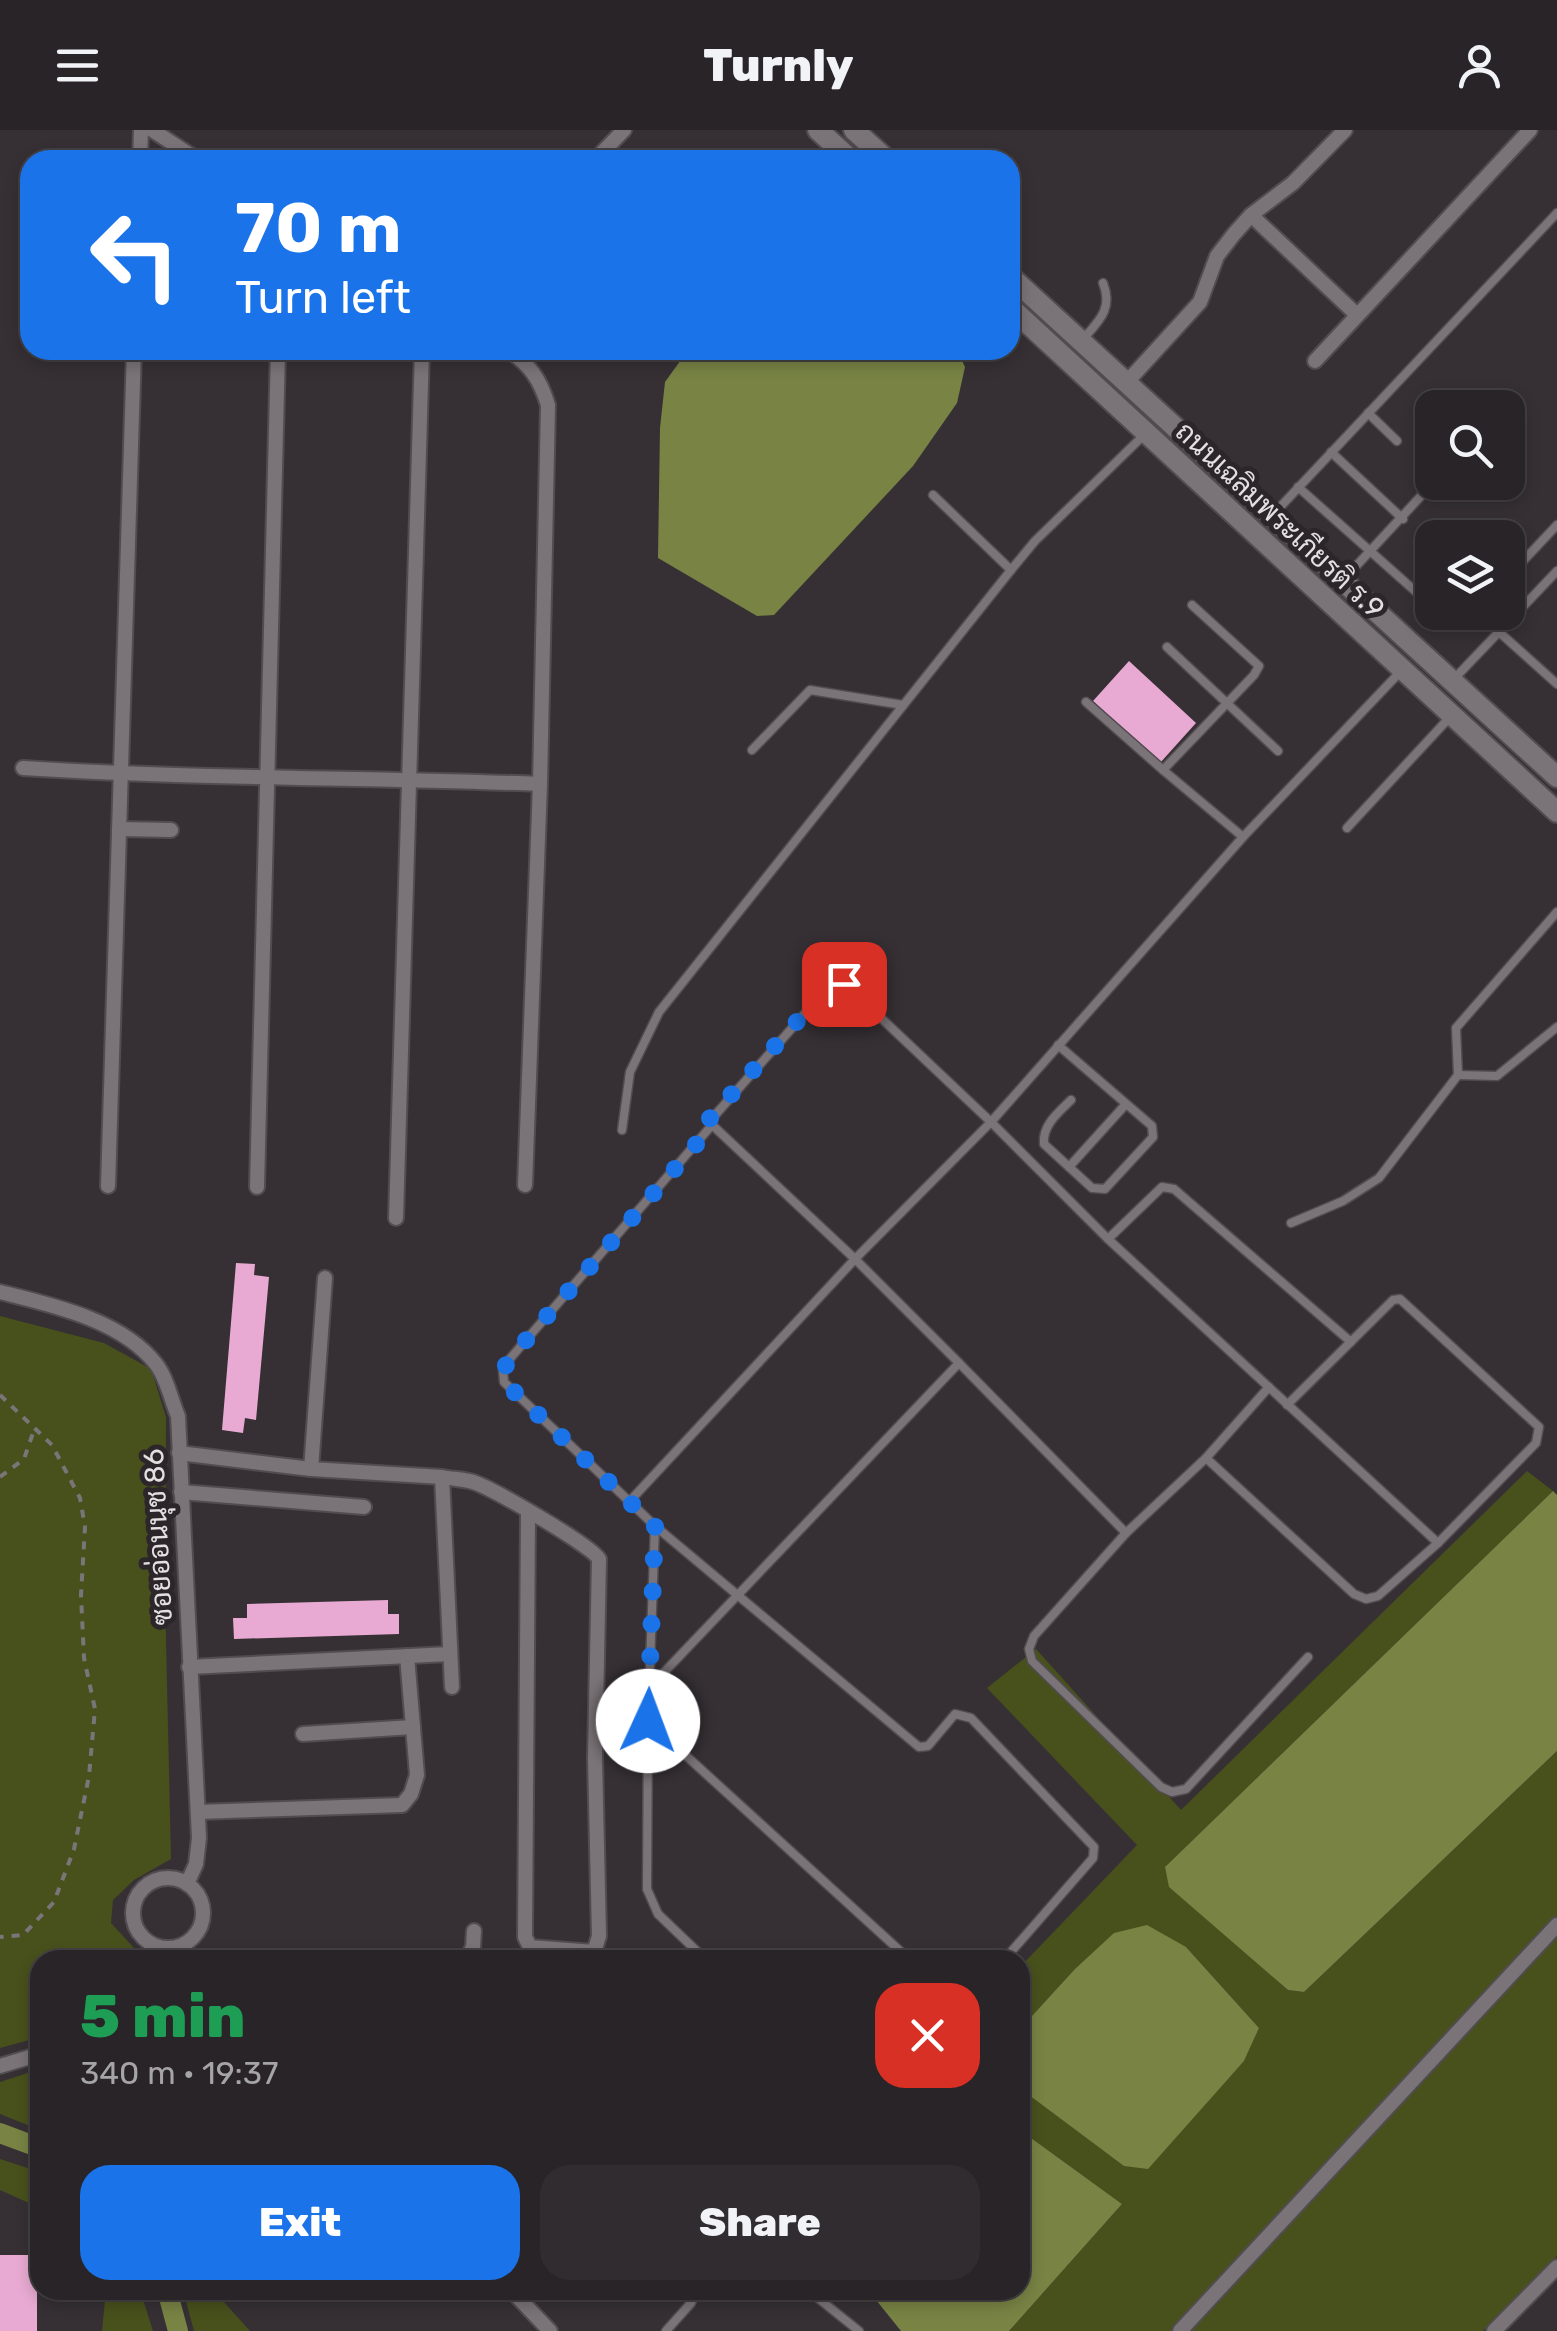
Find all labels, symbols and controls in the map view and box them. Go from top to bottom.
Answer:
icon: menu [50,38,105,93]
icon: person [1452,38,1507,93]
text: Turnly [703,39,854,92]
text: 70 m [235,187,402,270]
icon: left [70,190,200,320]
text: Turn left [235,271,411,324]
map controls [1415,390,1525,630]
button: search [1415,390,1525,500]
street label: ถนนเฉลิมพระเกียรติ ร.9 [1169,413,1392,625]
button: layers [1415,520,1525,630]
pin [802,942,887,1027]
icon: arrive [817,957,872,1012]
street label: ซอยอ่อนนุช 86 [136,1448,182,1626]
position arrow [596,1669,700,1773]
text: 5 min [80,1981,245,2052]
button: close [875,1983,980,2088]
text: 340 m · 19:37 [80,2054,278,2092]
button: Exit [80,2165,520,2280]
button: Share [540,2165,980,2280]

